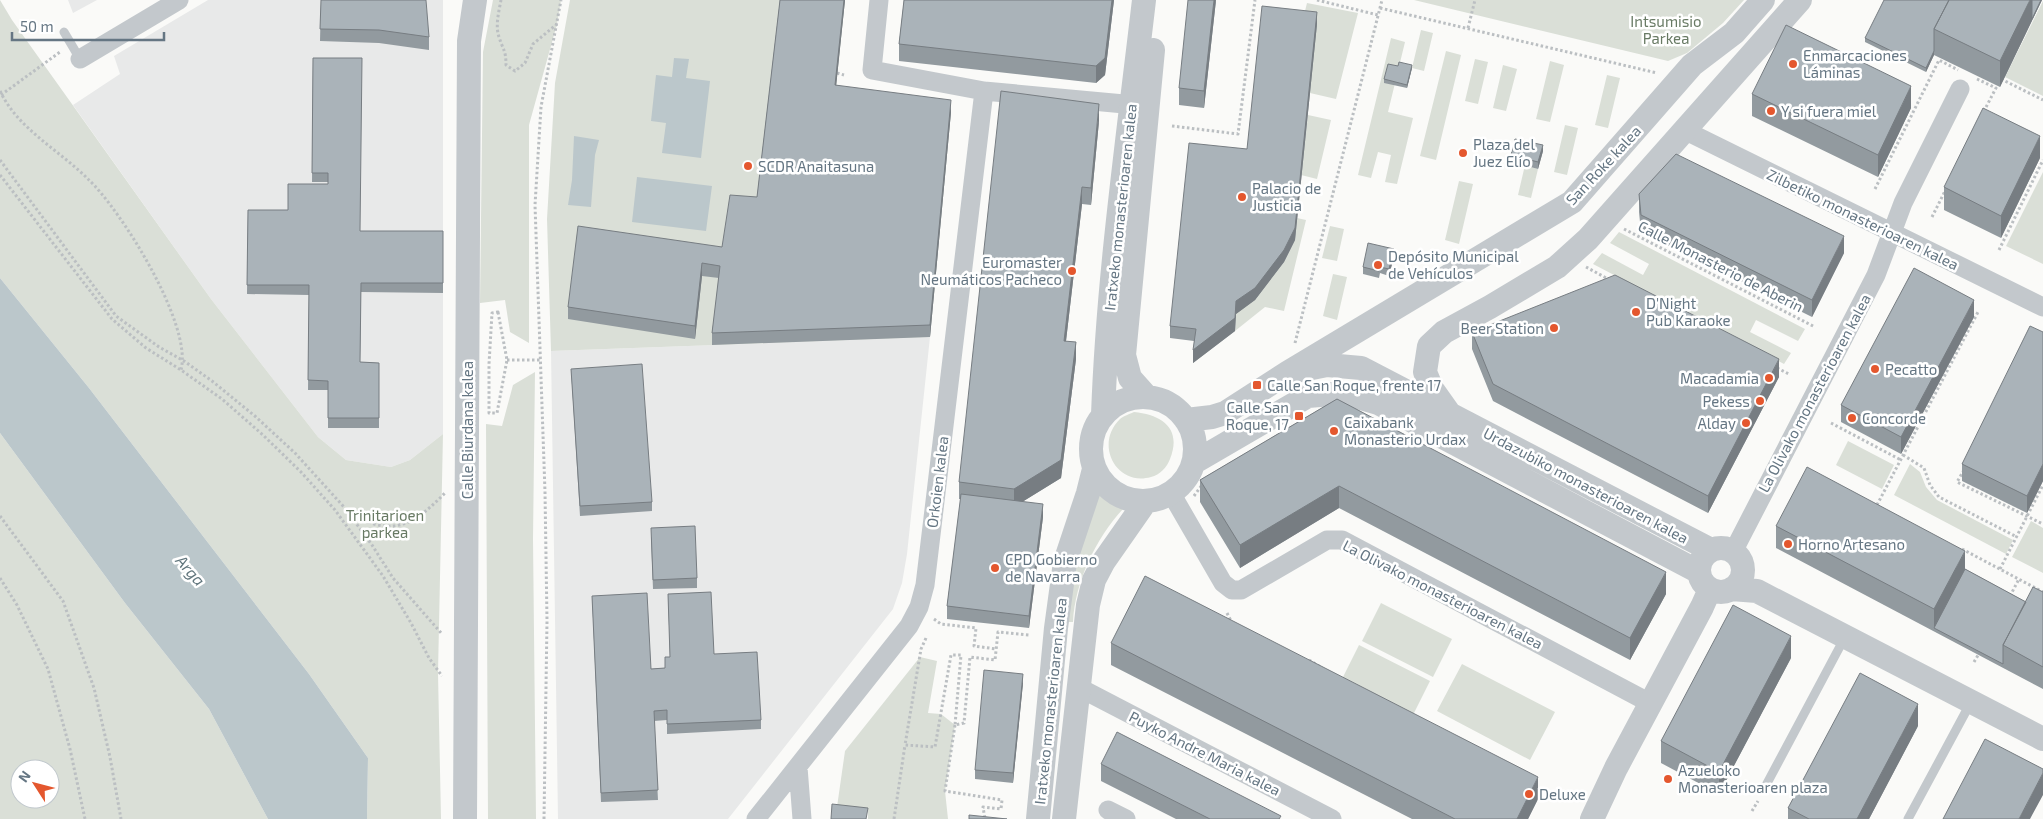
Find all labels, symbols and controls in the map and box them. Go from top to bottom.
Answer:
scale bar [12,10,165,42]
park label: Intsumisio Parkea [1630,12,1702,47]
text: 50 m [20,17,54,35]
place label: Enmarcaciones Láminas [1803,46,1907,81]
marker: Enmarcaciones Láminas [1787,58,1799,70]
place label: Y si fuera miel [1781,102,1877,120]
street label: Iratxeko monasterioaren kalea [1100,103,1140,311]
marker: Y si fuera miel [1765,105,1777,117]
street label: San Roke kalea [1562,122,1644,208]
place label: Plaza del Juez Elío [1473,135,1535,170]
marker: Plaza del Juez Elío [1457,147,1469,159]
place label: SCDR Anaitasuna [758,157,874,175]
marker: SCDR Anaitasuna [742,160,754,172]
street label: Zilbetiko monasterioaren kalea [1764,165,1962,273]
place label: Palacio de Justicia [1252,179,1321,214]
marker: Palacio de Justicia [1236,191,1248,203]
street label: Calle Monasterio de Aberin [1636,217,1806,315]
place label: Depósito Municipal de Vehículos [1388,247,1519,282]
place label: Euromaster Neumáticos Pacheco [920,253,1062,288]
marker: Depósito Municipal de Vehículos [1372,259,1384,271]
marker: Euromaster Neumáticos Pacheco [1066,265,1078,277]
street label: La Olivako monasterioaren kalea [1754,291,1874,495]
place label: D'Night Pub Karaoke [1646,294,1731,329]
marker: D'Night Pub Karaoke [1630,306,1642,318]
place label: Beer Station [1461,319,1544,337]
marker: Beer Station [1548,322,1560,334]
place label: Pecatto [1885,360,1937,378]
street label: Calle Biurdana kalea [458,361,476,499]
marker: Pecatto [1869,363,1881,375]
place label: Macadamia [1680,369,1759,387]
marker: Macadamia [1763,372,1775,384]
place label: Calle San Roque, frente 17 [1267,376,1442,394]
marker: Calle San Roque, frente 17 [1251,379,1263,391]
place label: Pekess [1702,392,1750,410]
marker: Pekess [1754,395,1766,407]
place label: Calle San Roque, 17 [1226,398,1289,433]
place label: Concorde [1862,409,1926,427]
marker: Calle San Roque, 17 [1293,410,1305,422]
marker: Concorde [1846,412,1858,424]
place label: Caixabank Monasterio Urdax [1344,413,1466,448]
place label: Alday [1697,414,1736,432]
marker: Alday [1740,417,1752,429]
street label: Urdazubiko monasterioaren kalea [1480,423,1692,547]
marker: Caixabank Monasterio Urdax [1328,425,1340,437]
street label: Orkoien kalea [922,435,952,529]
park label: Trinitarioen parkea [346,506,424,541]
place label: Horno Artesano [1798,535,1905,553]
street label: La Olivako monasterioaren kalea [1340,536,1546,652]
marker: Horno Artesano [1782,538,1794,550]
water label: Arga [172,550,209,589]
place label: CPD Gobierno de Navarra [1005,550,1097,585]
marker: CPD Gobierno de Navarra [989,562,1001,574]
street label: Iratxeko monasterioaren kalea [1030,597,1070,805]
street label: Puyko Andre Maria kalea [1126,707,1284,799]
north arrow [10,759,60,809]
place label: Azueloko Monasterioaren plaza [1678,761,1828,796]
text: N [14,767,34,785]
marker: Azueloko Monasterioaren plaza [1662,773,1674,785]
place label: Deluxe [1539,785,1586,803]
marker: Deluxe [1523,788,1535,800]

